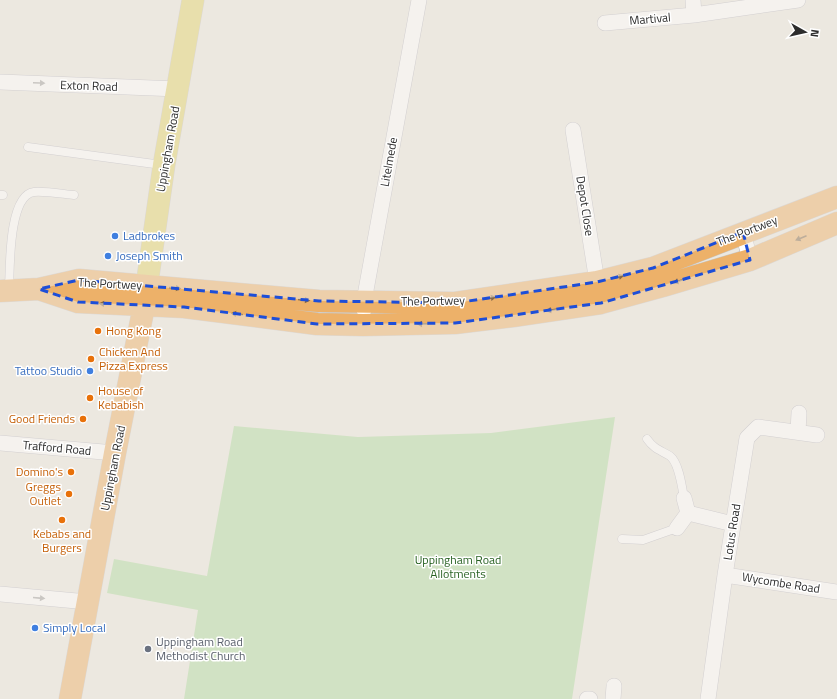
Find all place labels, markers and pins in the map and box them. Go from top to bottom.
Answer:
place label: Ladbrokes [123,226,175,245]
marker: Ladbrokes [110,231,120,241]
place label: Joseph Smith [116,246,183,265]
marker: Joseph Smith [103,251,113,261]
place label: Hong Kong [106,321,161,340]
marker: Hong Kong [93,326,103,336]
place label: Chicken And Pizza Express [99,342,168,375]
marker: Chicken And Pizza Express [86,354,96,364]
place label: Tattoo Studio [15,361,82,380]
marker: Tattoo Studio [85,366,95,376]
place label: House of Kebabish [98,381,144,414]
marker: House of Kebabish [85,393,95,403]
place label: Good Friends [9,409,75,428]
marker: Good Friends [78,414,88,424]
place label: Domino's [16,462,63,481]
marker: Domino's [66,467,76,477]
place label: Greggs Outlet [26,477,62,510]
marker: Greggs Outlet [64,489,74,499]
marker: Kebabs and Burgers [57,515,67,525]
place label: Kebabs and Burgers [33,524,91,557]
place label: Simply Local [43,618,106,637]
marker: Simply Local [30,623,40,633]
place label: Uppingham Road Methodist Church [156,632,246,665]
marker: Uppingham Road Methodist Church [143,644,153,654]

